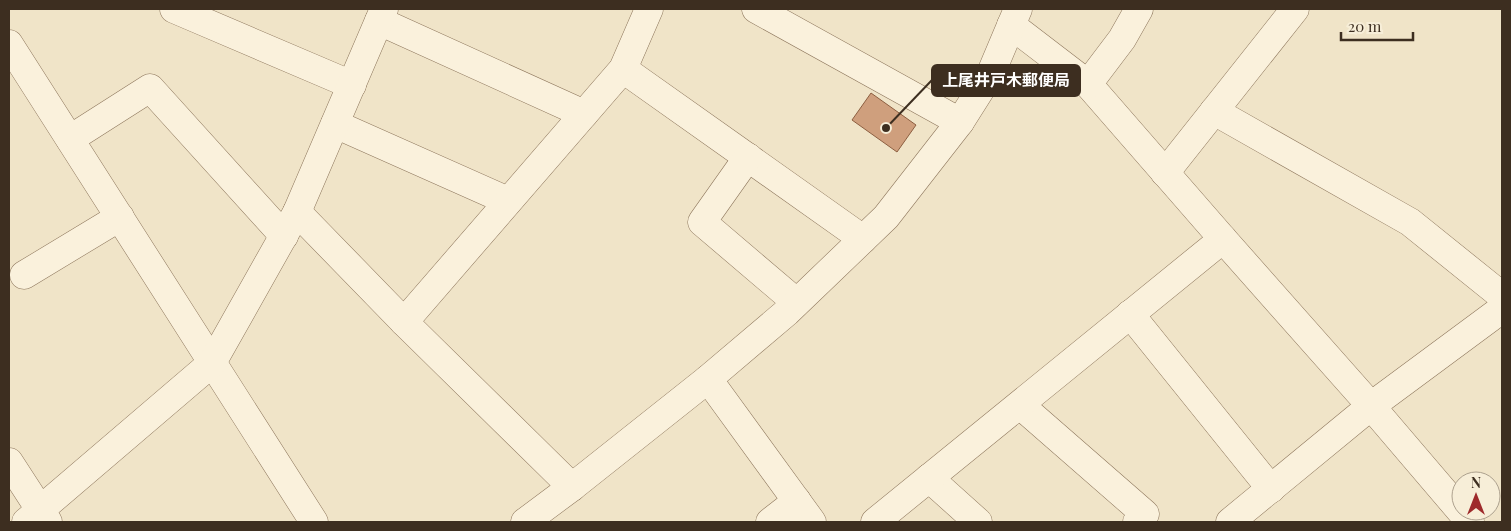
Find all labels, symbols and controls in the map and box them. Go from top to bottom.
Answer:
scale bar [1341,10,1414,42]
text: 20 m [1348,16,1382,36]
callout: 上尾井戸木郵便局 [932,65,1080,96]
text: 上尾井戸木郵便局 [942,69,1070,90]
north arrow [1451,471,1501,521]
text: N [1471,473,1481,492]

